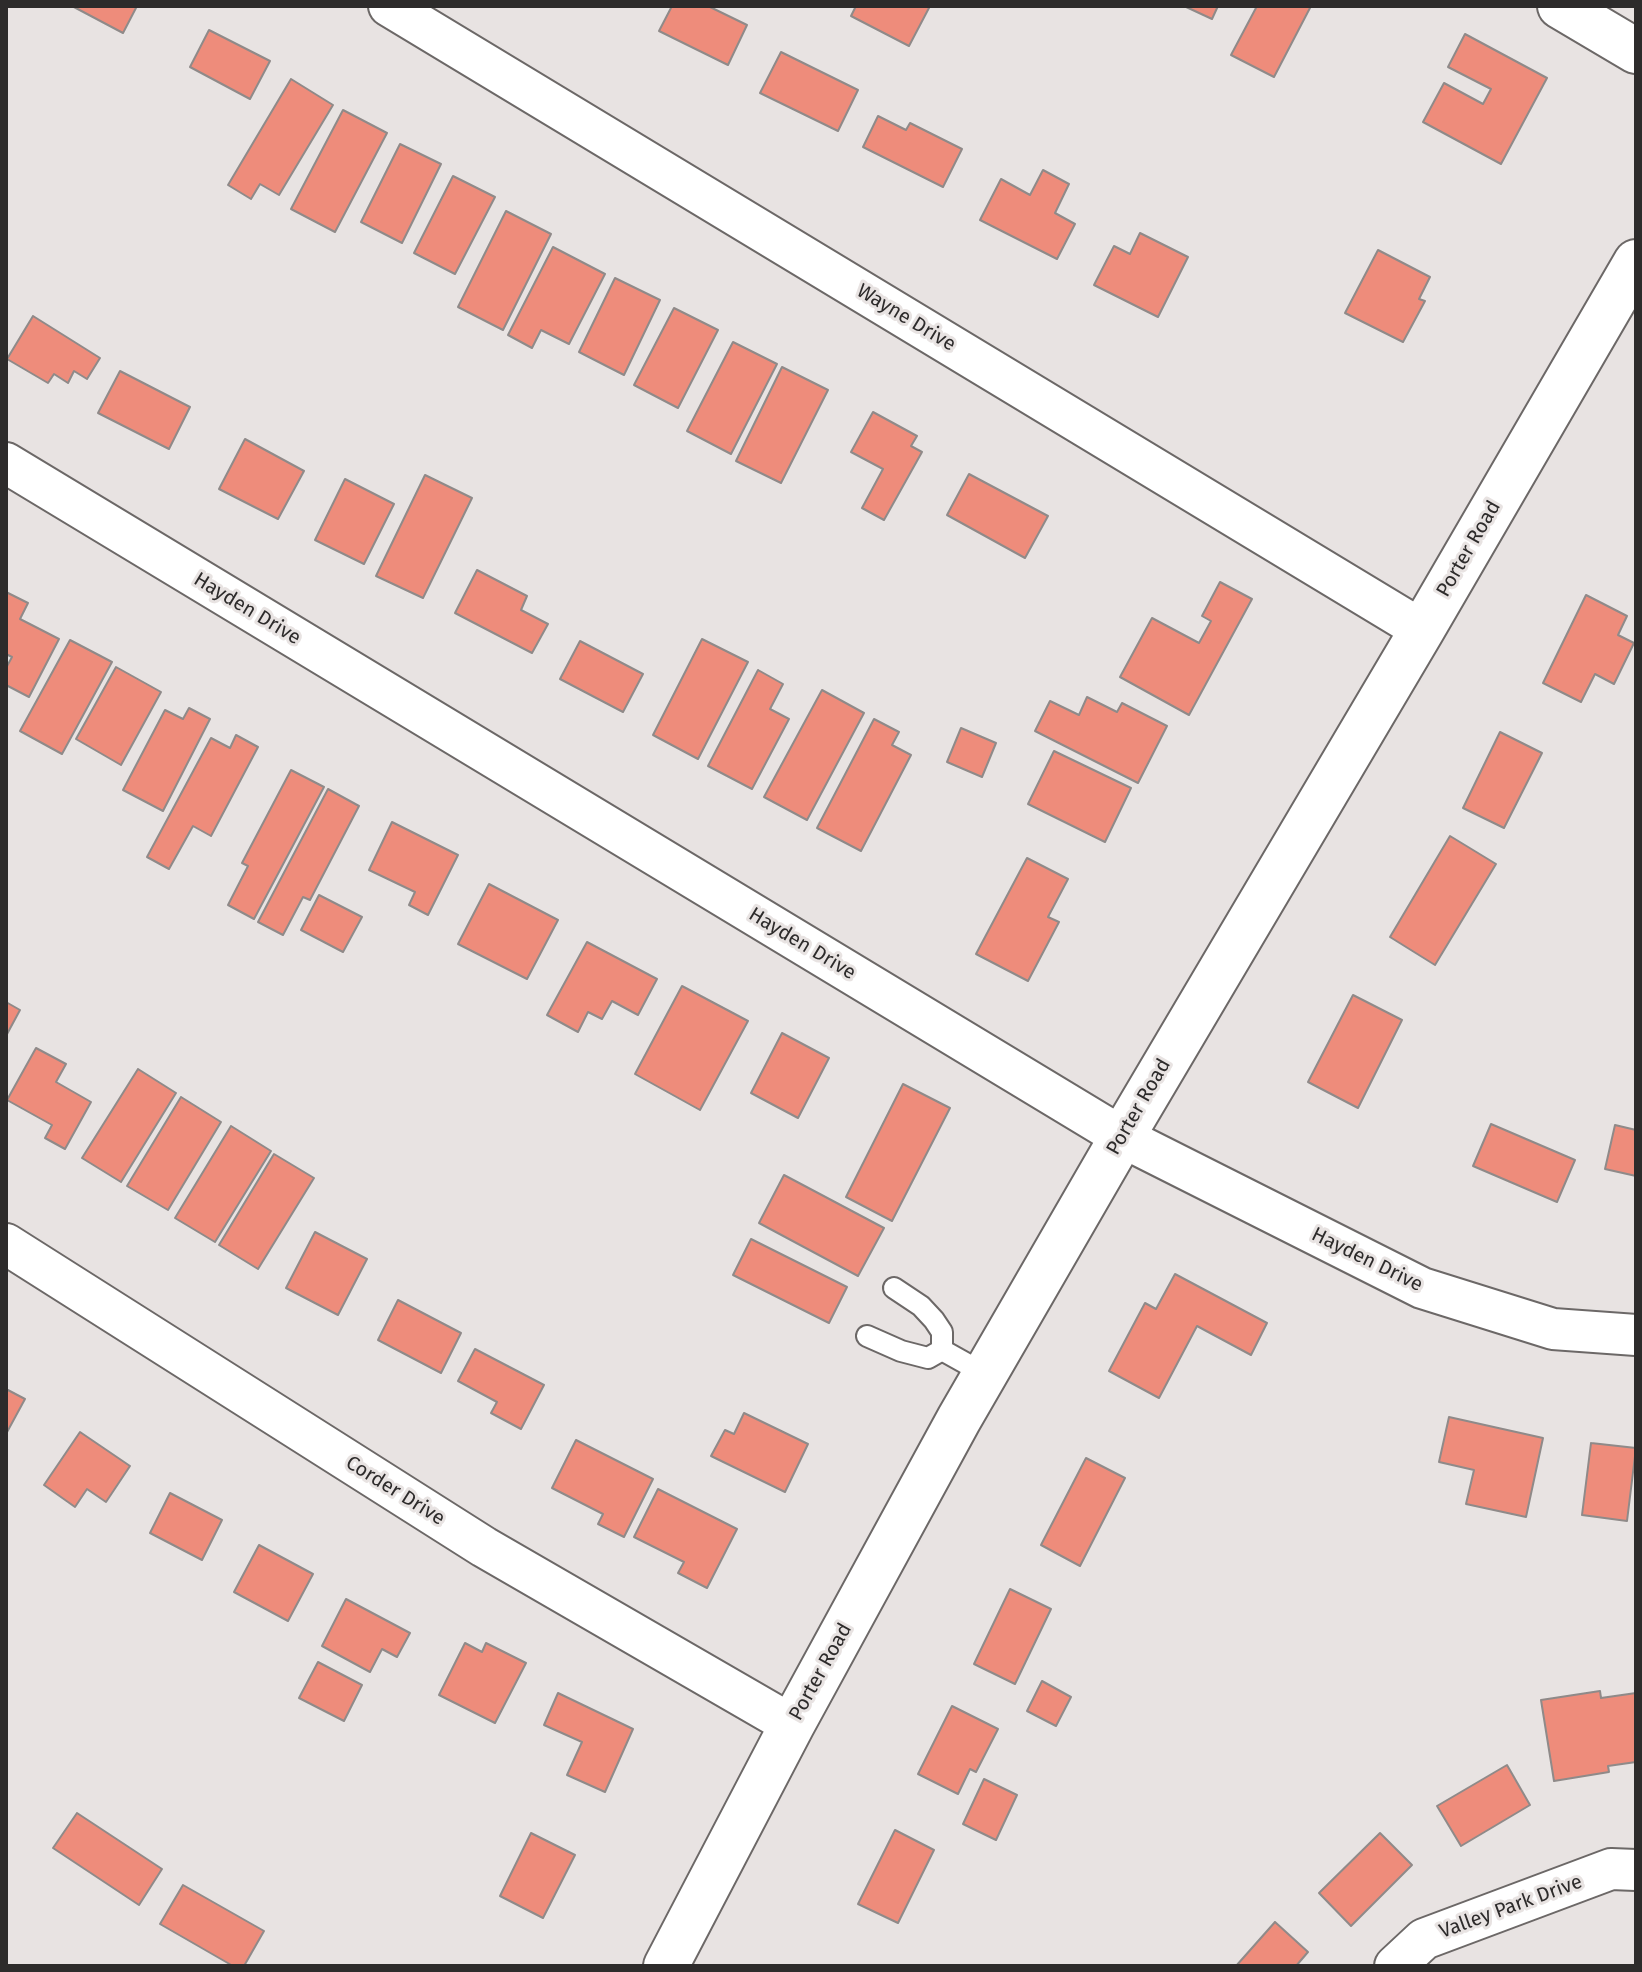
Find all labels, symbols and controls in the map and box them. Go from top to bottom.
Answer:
street label: Wayne Drive [852,279,960,357]
street label: Porter Road [1432,497,1506,601]
street label: Hayden Drive [189,568,305,650]
street label: Hayden Drive [744,903,860,985]
street label: Porter Road [1102,1055,1176,1159]
street label: Hayden Drive [1307,1223,1427,1297]
street label: Corder Drive [341,1451,449,1531]
street label: Porter Road [784,1619,858,1725]
street label: Valley Park Drive [1436,1870,1586,1944]

